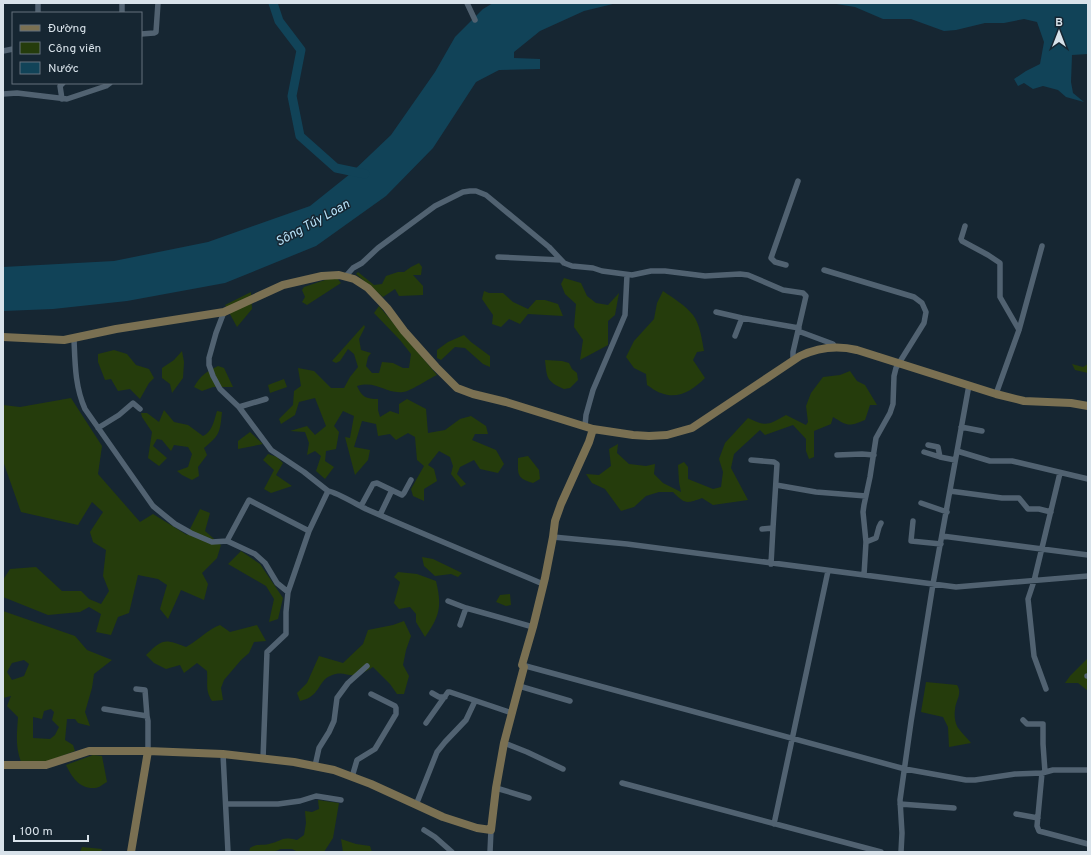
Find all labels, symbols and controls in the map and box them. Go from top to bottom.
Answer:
legend [12,12,142,84]
north arrow [1039,12,1079,52]
text: B [1055,16,1063,30]
text: Đường [48,21,86,37]
text: Công viên [48,41,101,57]
text: Nước [48,61,79,77]
water label: Sông Túy Loan [273,197,353,251]
scale bar [14,817,88,843]
text: 100 m [20,824,53,840]

